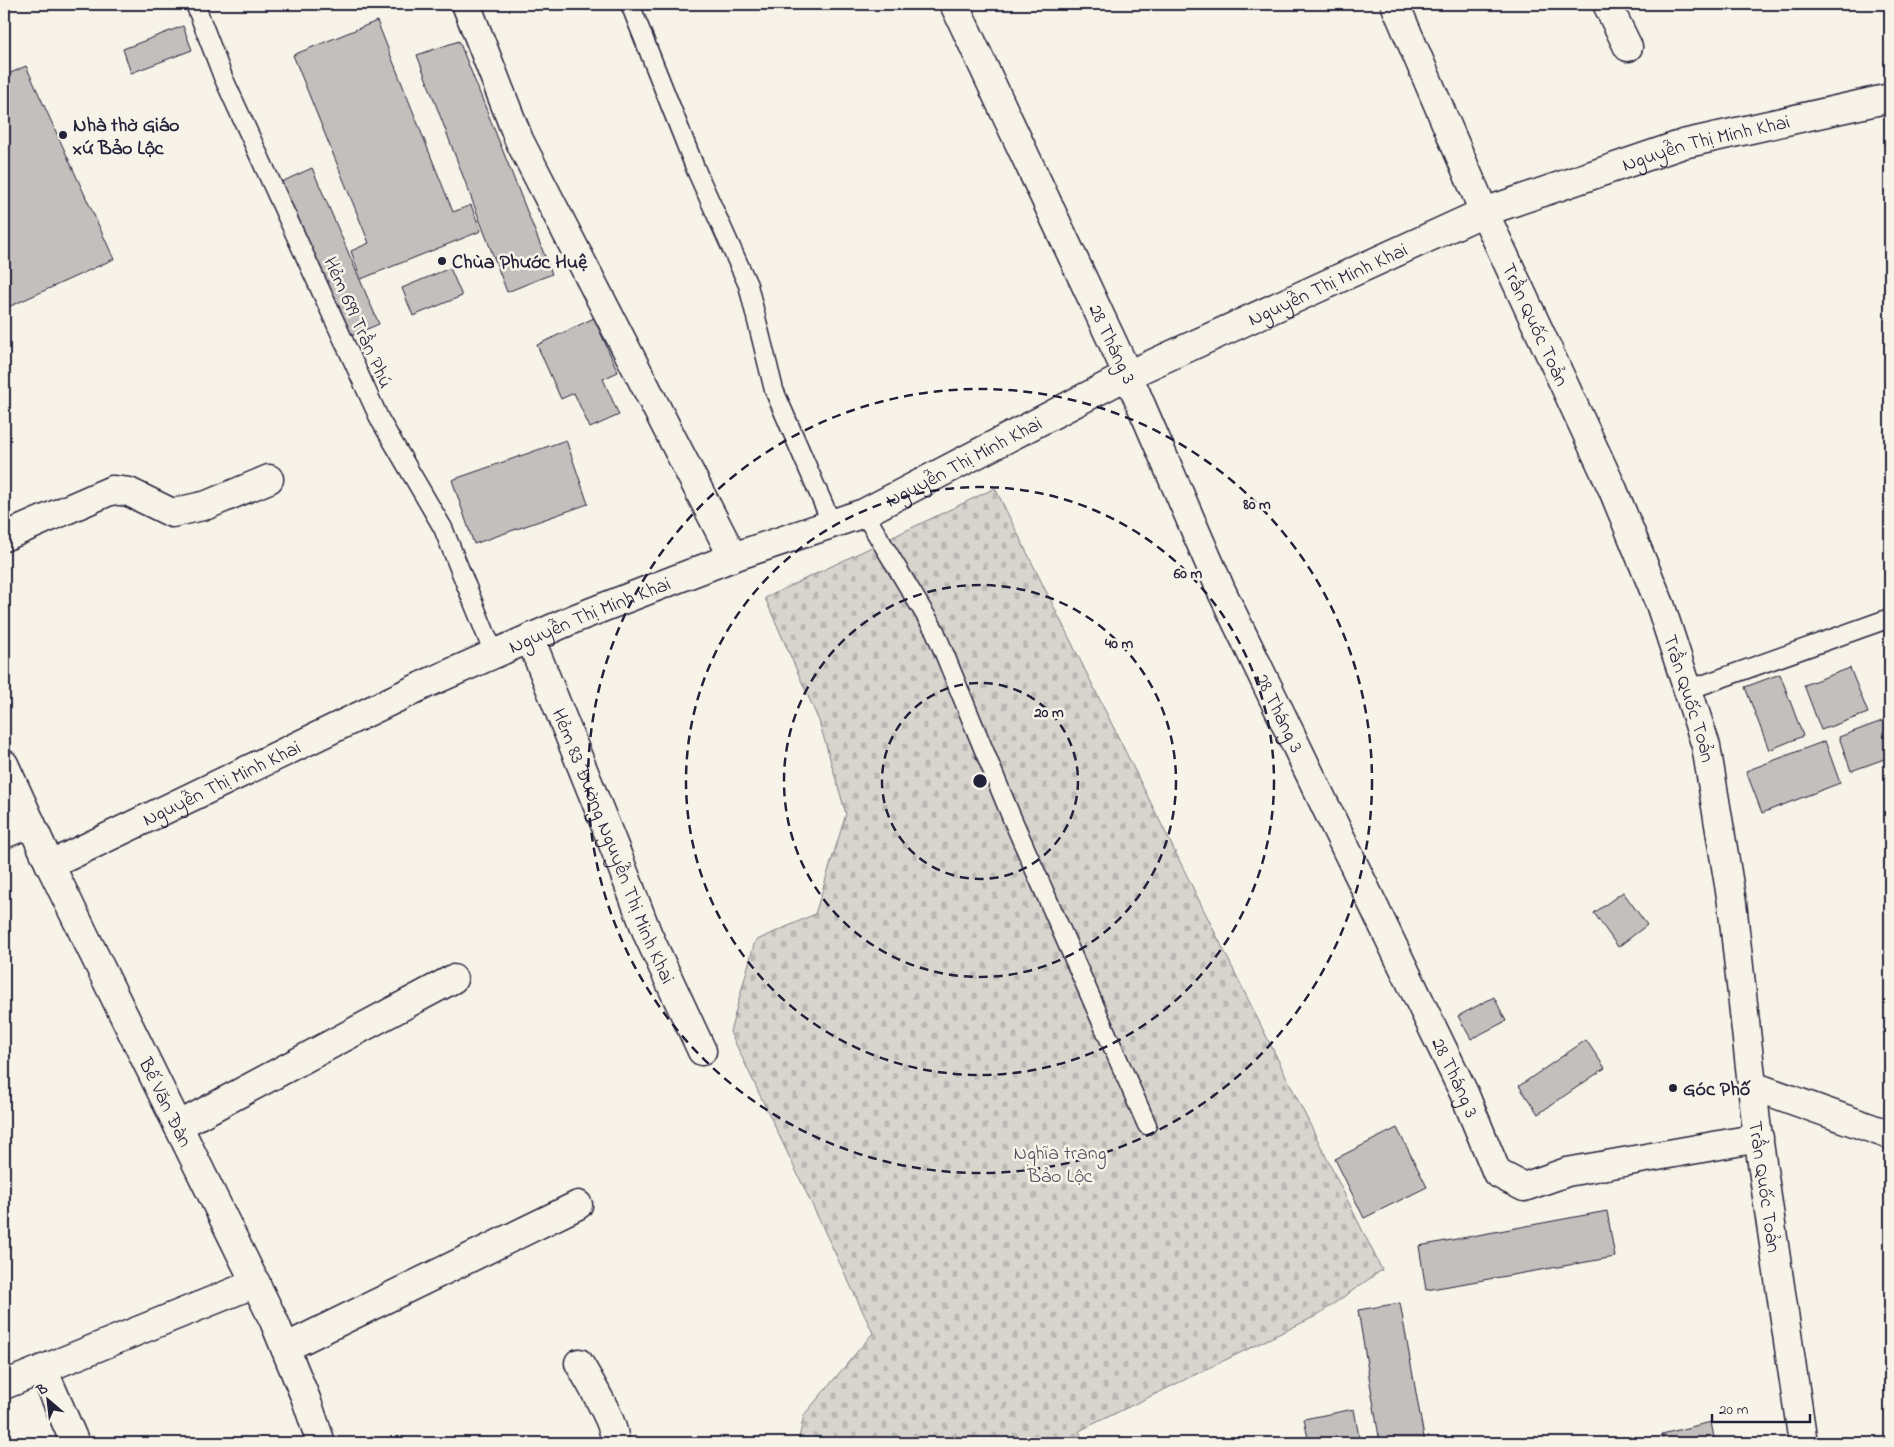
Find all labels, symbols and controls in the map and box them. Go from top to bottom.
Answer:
street label: Nguyễn Thị Minh Khai [1619,109,1793,181]
place label: Nhà thờ Giáo xứ Bảo Lộc [72,112,179,164]
marker: Nhà thờ Giáo xứ Bảo Lộc [57,129,69,141]
street label: Nguyễn Thị Minh Khai [1244,237,1413,335]
place label: Chùa Phước Huệ [452,249,589,278]
street label: Hẻm 699 Trần Phú [315,252,399,394]
marker: Chùa Phước Huệ [436,255,448,267]
street label: Trần Quốc Toản [1493,259,1575,392]
street label: 28 Tháng 3 [1080,300,1142,389]
street label: Nguyễn Thị Minh Khai [881,410,1048,516]
text: 80 m [1242,494,1271,516]
text: 60 m [1173,563,1203,585]
street label: Nguyễn Thị Minh Khai [505,571,676,663]
street label: Trần Quốc Toản [1654,631,1721,765]
text: 40 m [1104,633,1133,655]
street label: 28 Tháng 3 [1246,669,1310,758]
text: 20 m [1033,702,1064,724]
street label: Hẻm 83 Đường Nguyễn Thị Minh Khai [543,704,681,989]
street label: Nguyễn Thị Minh Khai [138,734,306,835]
centre of rings [971,772,989,790]
street label: 28 Tháng 3 [1422,1033,1485,1123]
street label: Bế Văn Đàn [129,1052,199,1153]
place label: Góc Phố [1683,1076,1751,1105]
marker: Góc Phố [1667,1082,1679,1094]
street label: Trần Quốc Toản [1739,1119,1787,1255]
park label: Nghĩa trang Bảo Lộc [1013,1140,1107,1192]
north arrow [22,1374,72,1424]
text: B [33,1378,52,1402]
scale bar [1712,1392,1809,1424]
text: 20 m [1719,1399,1749,1421]

